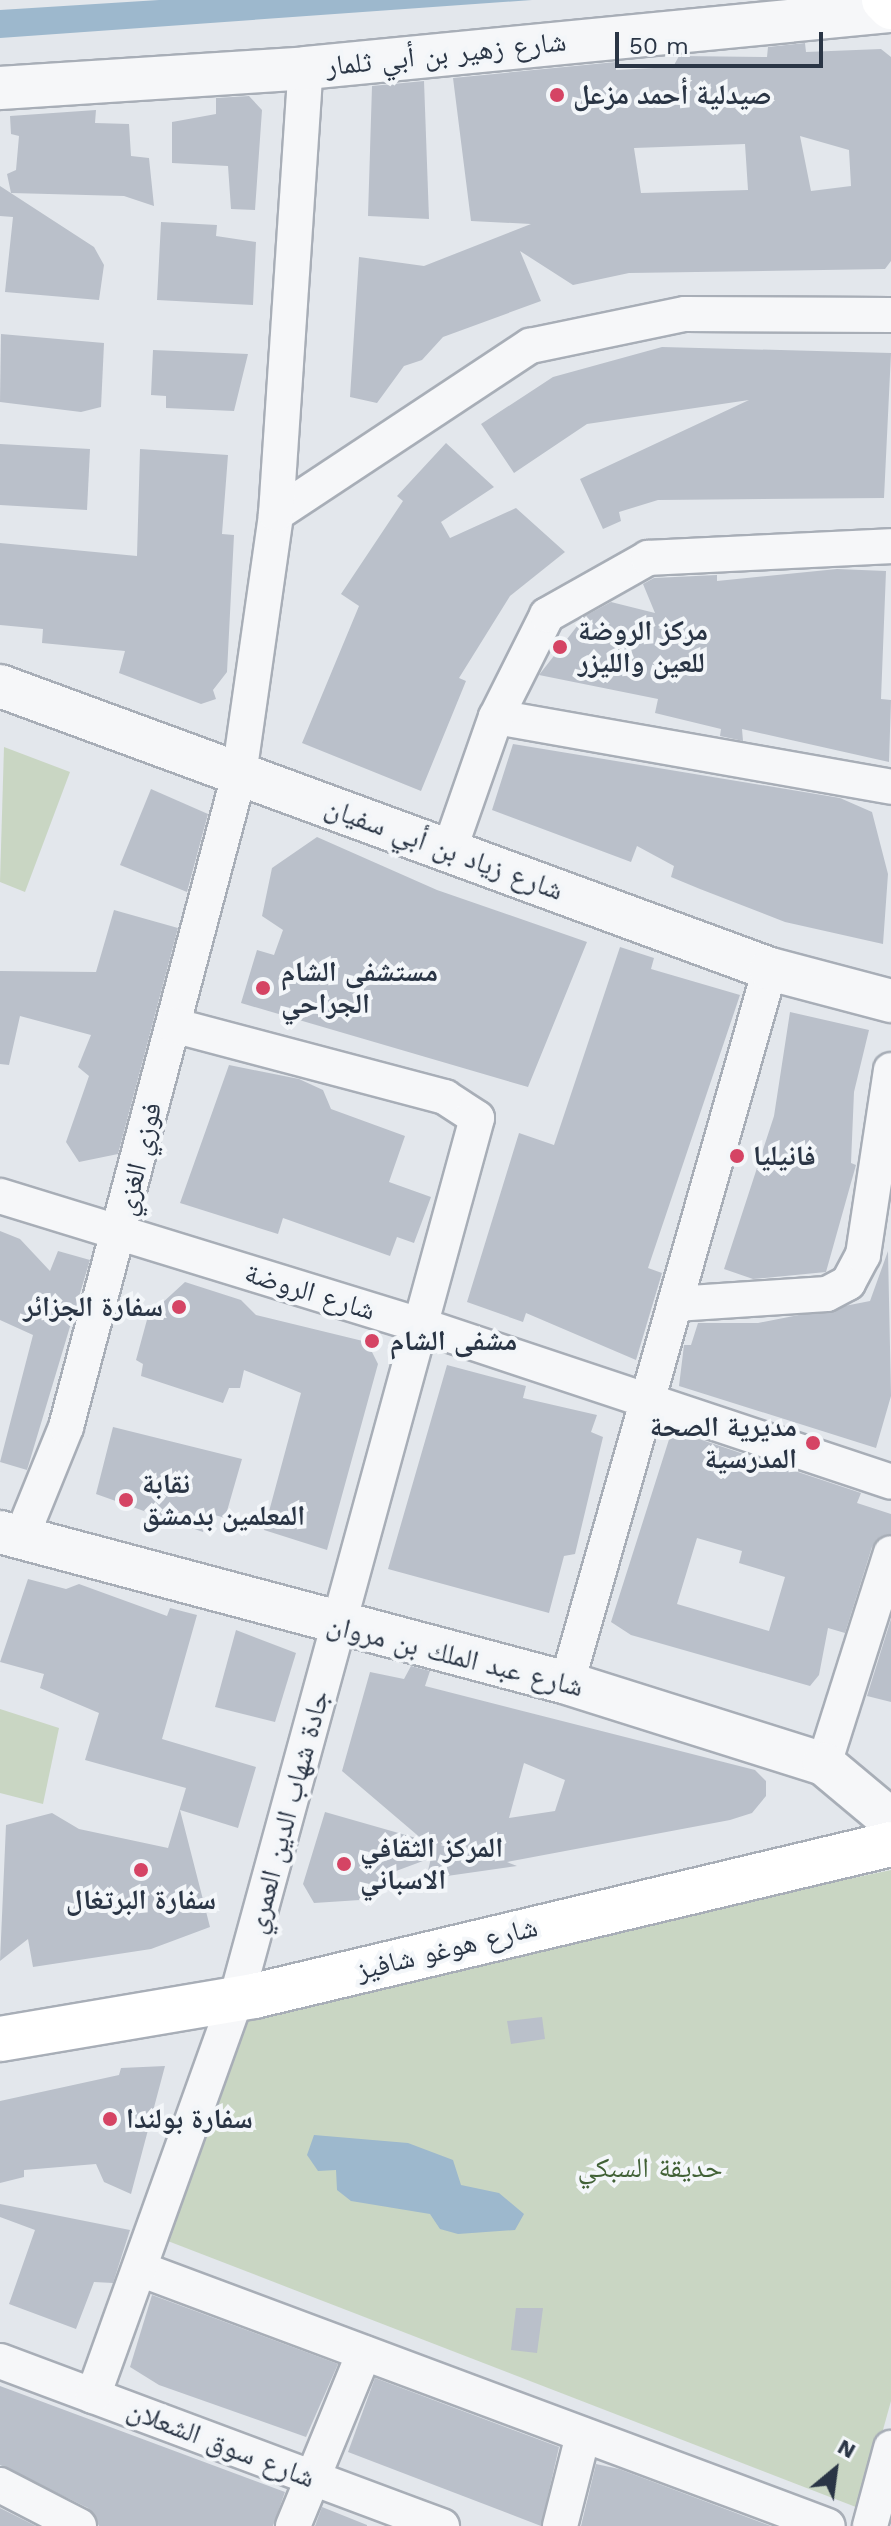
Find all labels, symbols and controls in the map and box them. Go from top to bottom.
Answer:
scale bar [619,16,827,66]
street label: شارع زهير بن أبي ثلمار [324,25,568,83]
text: 50 m [629,32,689,60]
place label: صيدلية أحمد مزعل [573,78,771,112]
marker: صيدلية أحمد مزعل [548,86,566,104]
place label: مركز الروضة للعين والليزر [578,614,708,680]
marker: مركز الروضة للعين والليزر [549,636,571,658]
street label: شارع زياد بن أبي سفيان [320,790,568,908]
place label: مستشفى الشام الجراحي [281,955,438,1021]
marker: مستشفى الشام الجراحي [252,977,274,999]
street label: فوزي الغزي [109,1099,169,1219]
place label: فانيليا [753,1139,816,1173]
marker: فانيليا [728,1147,746,1165]
street label: شارع الروضة [241,1256,379,1328]
place label: سفارة الجزائر [23,1290,163,1324]
marker: سفارة الجزائر [170,1298,188,1316]
place label: مشفى الشام [390,1324,517,1358]
marker: مشفى الشام [361,1330,383,1352]
place label: مديرية الصحة المدرسية [650,1410,797,1476]
marker: مديرية الصحة المدرسية [804,1434,822,1452]
place label: نقابة المعلمين بدمشق [142,1467,305,1533]
marker: نقابة المعلمين بدمشق [117,1491,135,1509]
street label: شارع عبد الملك بن مروان [323,1608,587,1704]
street label: جادة شهاب الدين العمري [239,1687,337,1937]
place label: المركز الثقافي الاسباني [360,1831,503,1897]
marker: المركز الثقافي الاسباني [335,1855,353,1873]
marker: سفارة البرتغال [132,1861,150,1879]
place label: سفارة البرتغال [66,1883,216,1917]
street label: شارع هوغو شافيز [353,1910,541,1988]
place label: سفارة بولندا [126,2102,253,2136]
marker: سفارة بولندا [101,2110,119,2128]
park label: حديقة السبكي [577,2151,723,2185]
street label: شارع سوق الشعلان [122,2393,320,2495]
north arrow [795,2430,875,2510]
text: N [834,2434,860,2463]

